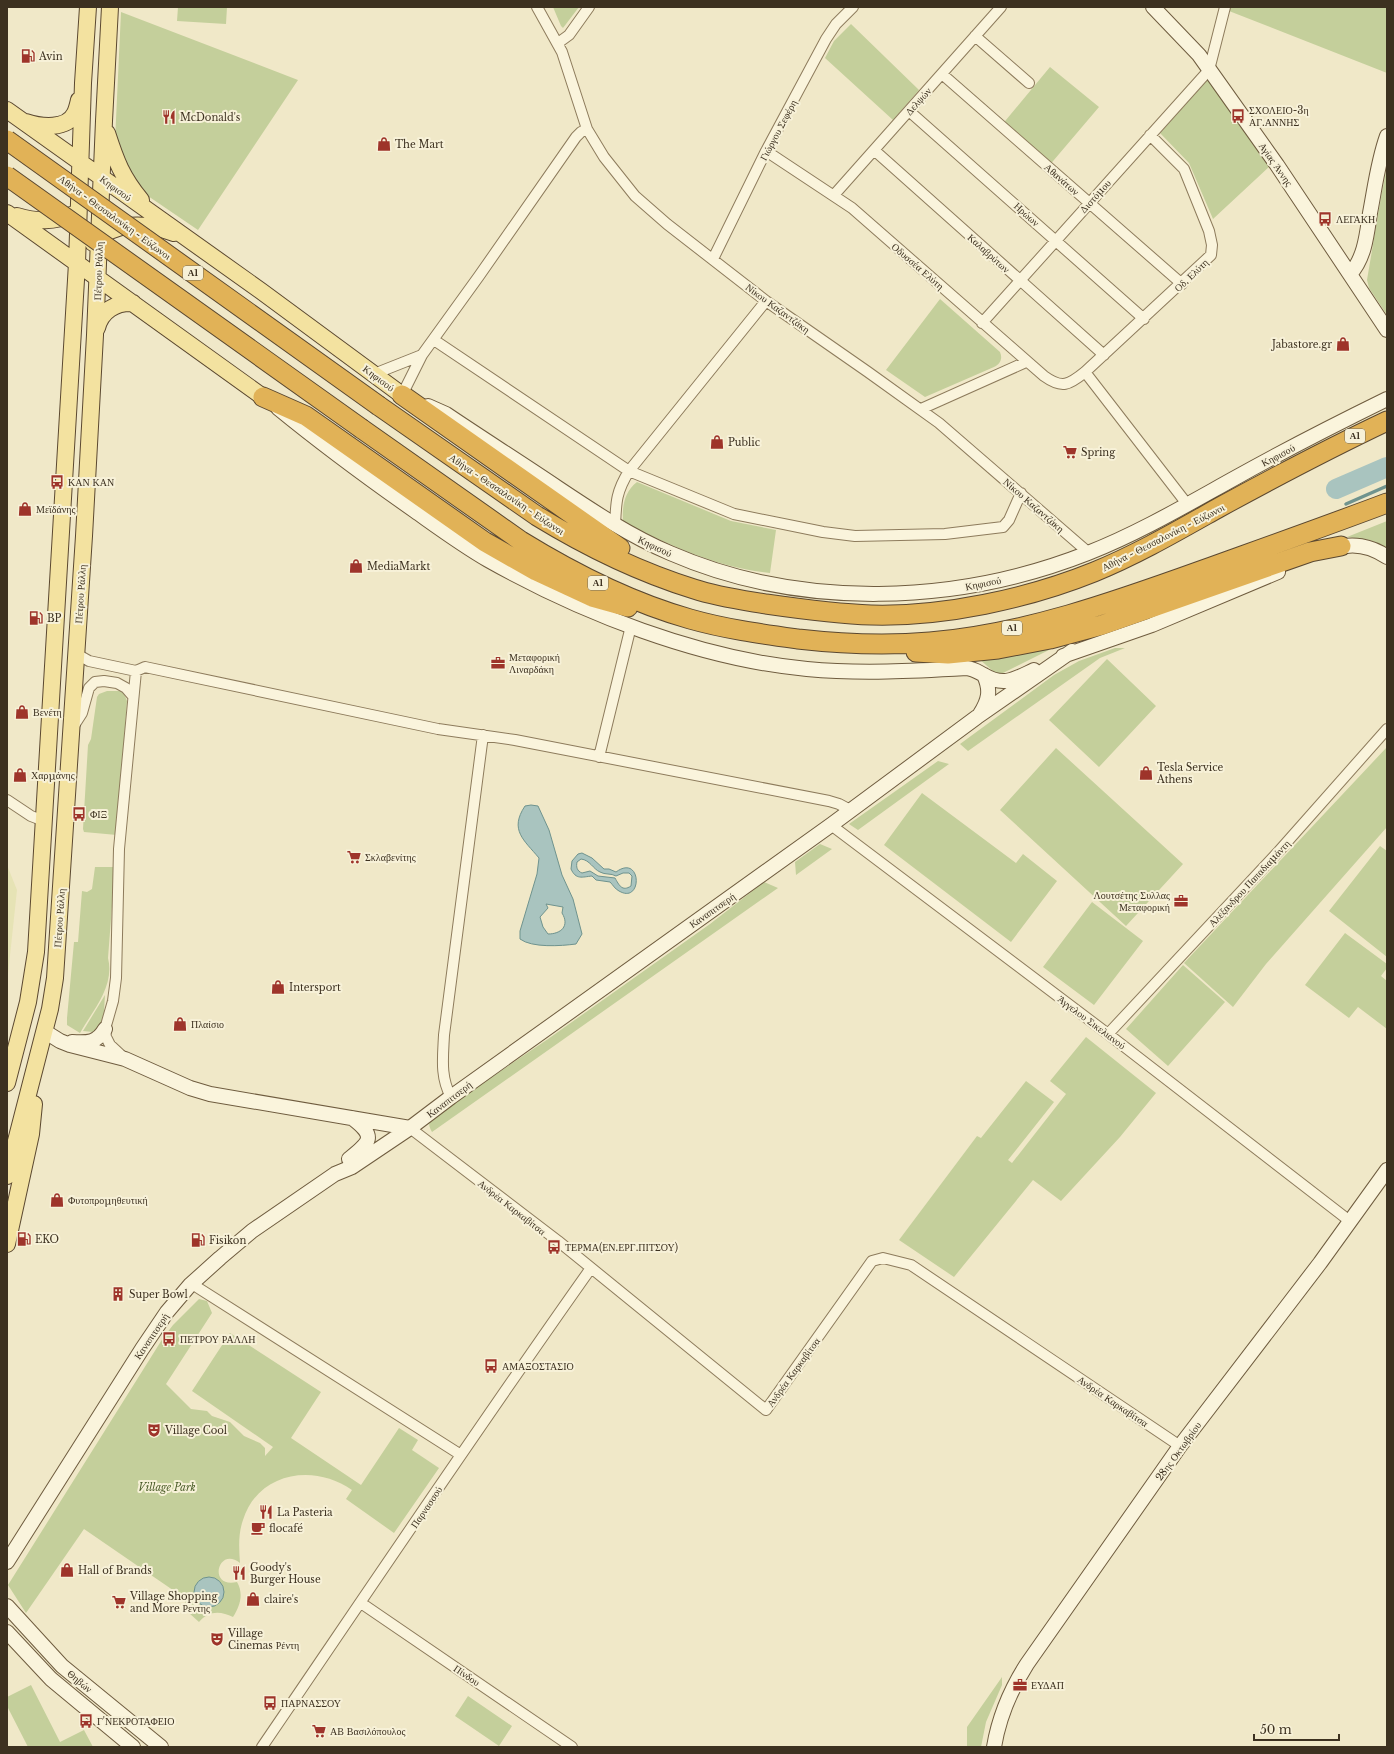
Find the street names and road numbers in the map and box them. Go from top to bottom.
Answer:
street label: Δελψών [903,84,935,118]
street label: Γιώργου Σεφέρη [757,98,800,163]
street label: Αγίας Άννης [1256,140,1295,189]
street label: Αθανάτων [1042,161,1082,198]
street label: Αθήνα - Θεσσαλονίκη - Εύζωνοι [56,172,174,263]
street label: Κηφισού [97,172,134,204]
street label: Διστόμου [1077,177,1114,216]
street label: Ηρώων [1011,200,1042,230]
street label: Καλαβρύτων [965,231,1013,276]
street label: Οδυσσέα Ελύτη [889,240,946,293]
street label: Πέτρου Ράλλη [91,241,106,301]
street label: Οδ. Ελύτη [1172,256,1211,295]
road number: Α1 [183,266,203,280]
street label: Νίκου Καζαντζάκη [743,281,812,336]
street label: Κηφισού [360,362,397,395]
road number: Α1 [1345,429,1365,443]
street label: Κηφισού [1259,441,1297,470]
street label: Αθήνα - Θεσσαλονίκη - Εύζωνοι [447,451,567,538]
street label: Νίκου Καζαντζάκη [1001,475,1067,535]
street label: Αθήνα - Θεσσαλονίκη - Εύζωνοι [1100,501,1227,574]
street label: Κηφισού [636,533,674,560]
street label: Πέτρου Ράλλη [72,564,89,624]
street label: Κηφισού [964,574,1002,593]
road number: Α1 [588,576,608,590]
road number: Α1 [1002,621,1022,635]
street label: Αλέξανδρου Παπαδιαμάντη [1206,837,1293,930]
street label: Πέτρου Ράλλη [51,888,68,948]
street label: Καναπιτσερή [687,890,738,931]
street label: Άγγελου Σικελιανού [1055,993,1128,1052]
street label: Καναπιτσερή [424,1078,475,1121]
street label: Ανδρέα Καρκαβίτσα [475,1177,549,1238]
street label: Καναπιτσερή [131,1311,172,1362]
street label: Ανδρέα Καρκαβίτσα [764,1334,823,1410]
street label: Ανδρέα Καρκαβίτσα [1075,1373,1151,1430]
street label: 28ης Οκτωβρίου [1153,1419,1204,1483]
street label: Παρνασσού [408,1484,445,1531]
street label: Πίνδου [451,1662,482,1689]
street label: Θηβών [65,1667,95,1696]

